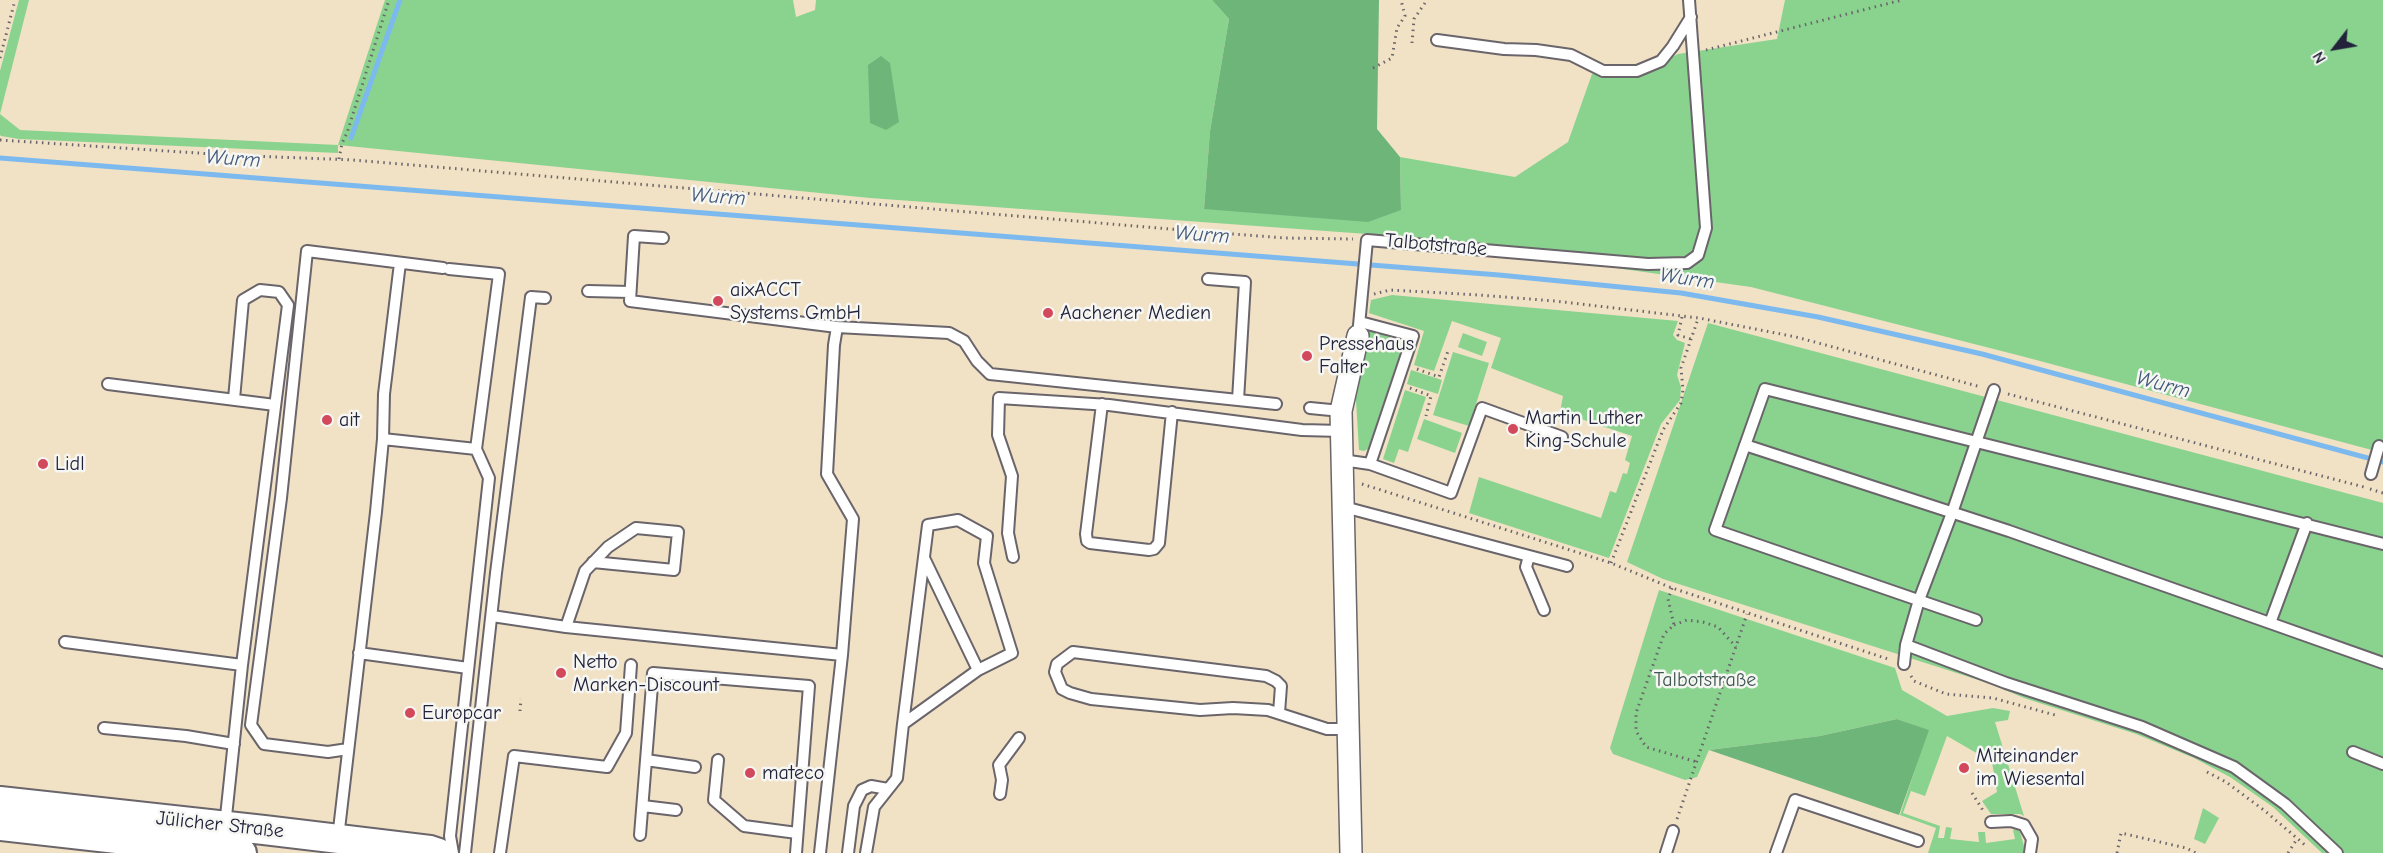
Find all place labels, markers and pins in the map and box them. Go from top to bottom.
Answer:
place label: aixACCT Systems GmbH [730,278,861,325]
marker: aixACCT Systems GmbH [711,294,725,308]
place label: Aachener Medien [1060,301,1211,325]
marker: Aachener Medien [1041,306,1055,320]
place label: Pressehaus Falter [1319,332,1414,379]
marker: Pressehaus Falter [1300,349,1314,363]
place label: Martin Luther King-Schule [1525,406,1642,453]
place label: ait [339,408,360,432]
marker: ait [320,413,334,427]
marker: Martin Luther King-Schule [1506,422,1520,436]
place label: Lidl [55,452,85,476]
marker: Lidl [36,457,50,471]
place label: Netto Marken-Discount [573,650,719,697]
marker: Netto Marken-Discount [554,666,568,680]
place label: Europcar [422,701,501,725]
marker: Europcar [403,706,417,720]
place label: Miteinander im Wiesental [1976,744,2085,791]
place label: mateco [762,761,824,785]
marker: Miteinander im Wiesental [1957,761,1971,775]
marker: mateco [743,766,757,780]

